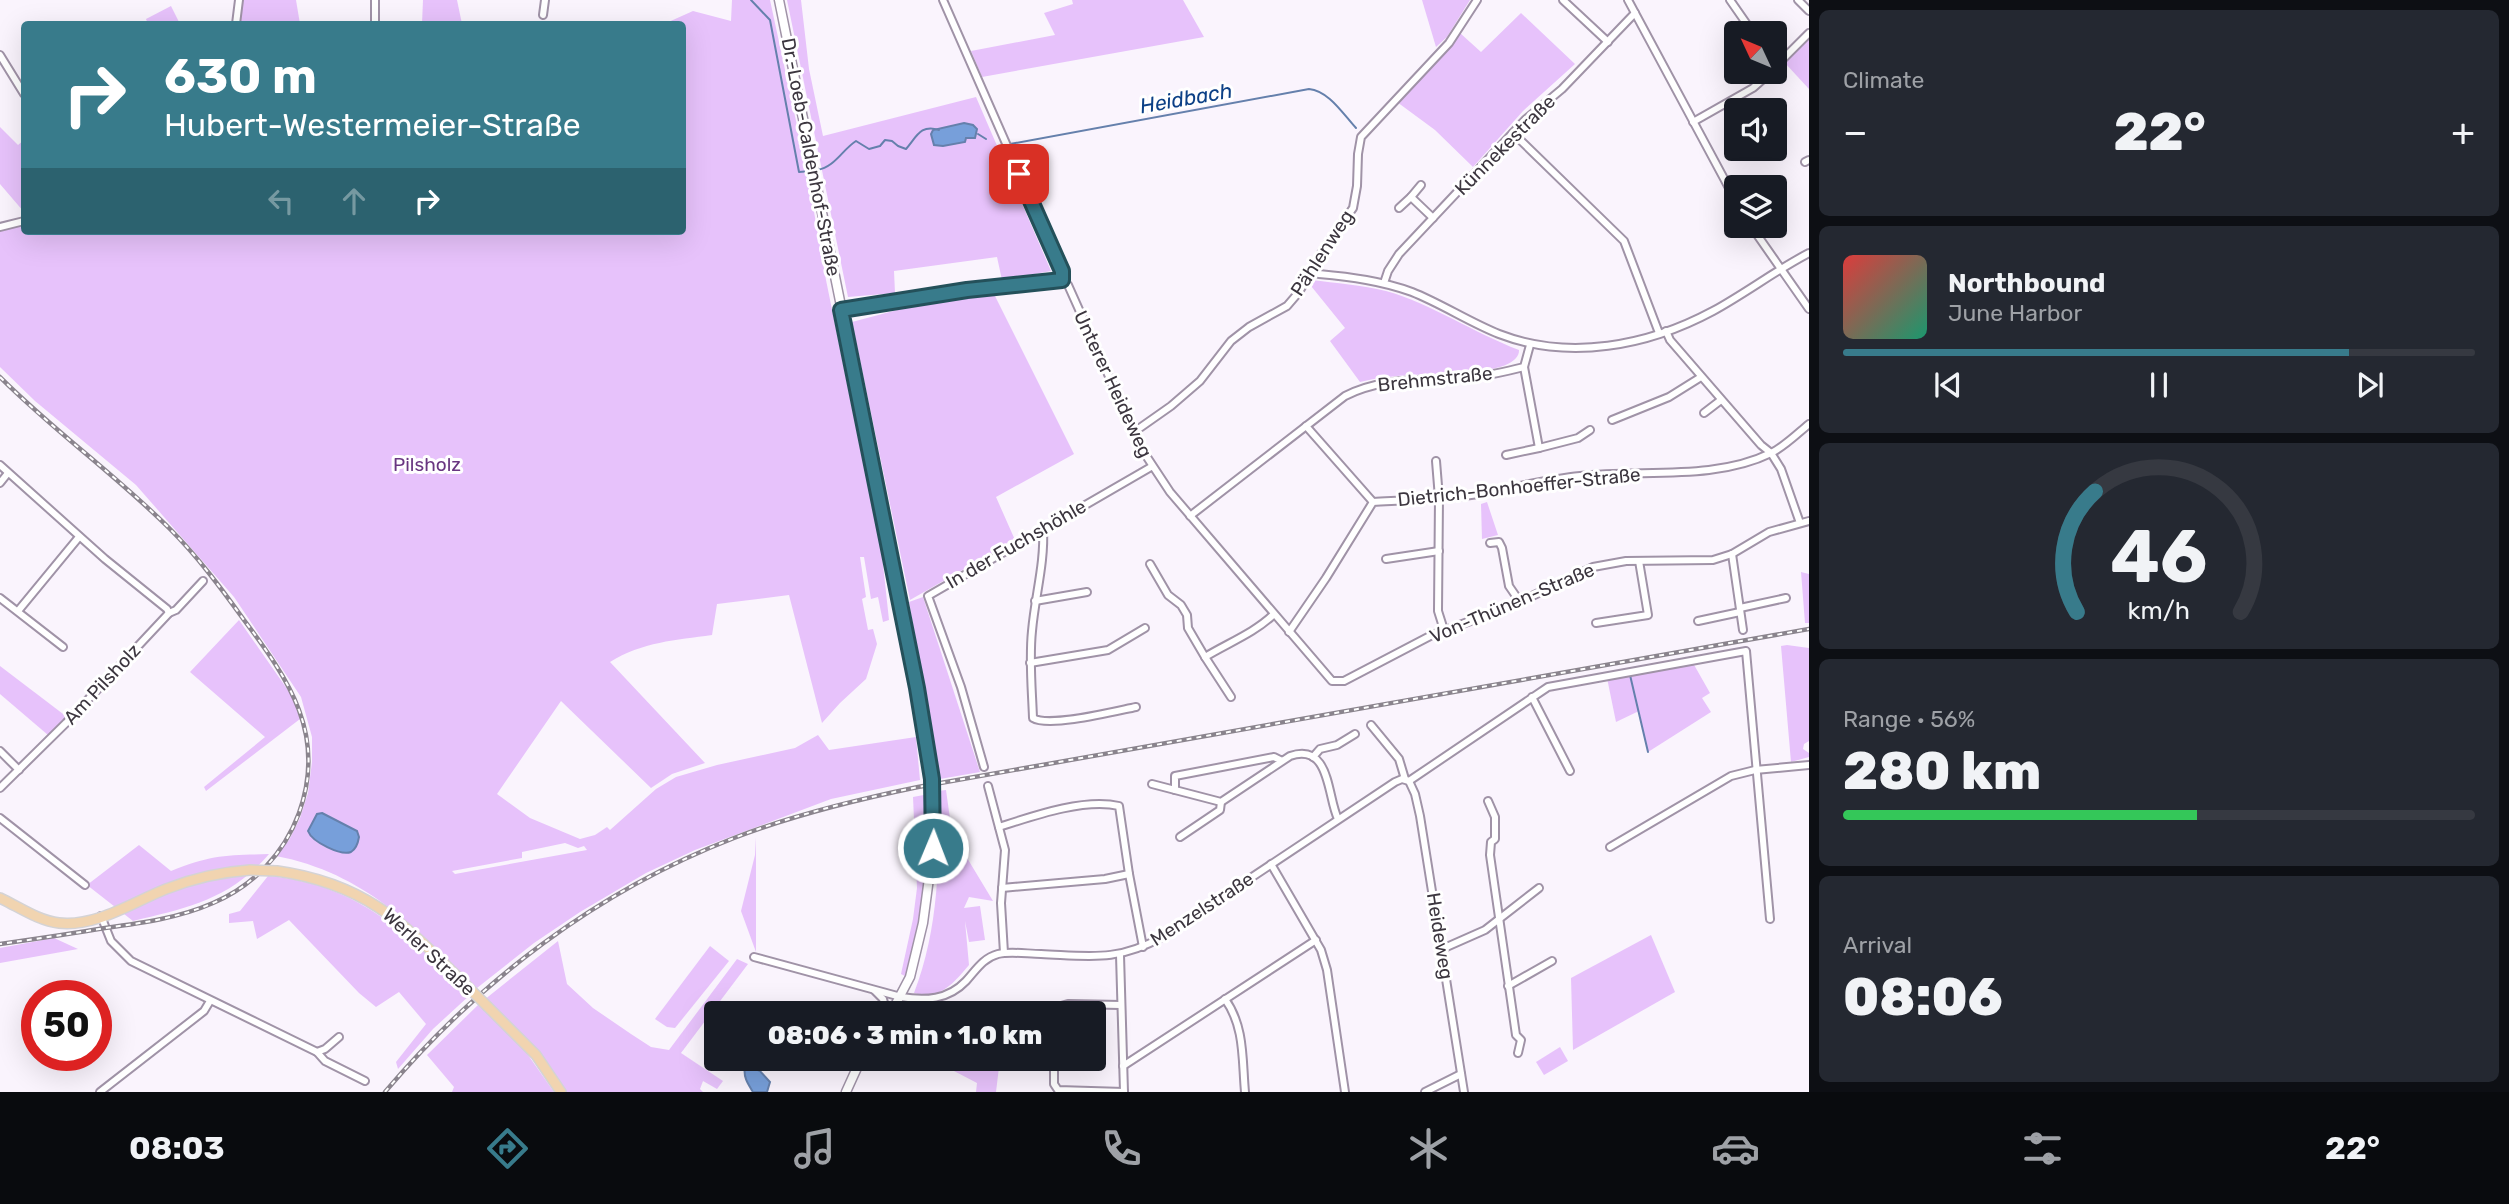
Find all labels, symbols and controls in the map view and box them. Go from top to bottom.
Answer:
north arrow [1724,21,1787,84]
map controls [1724,21,1787,238]
street label: Dr.-Loeb-Caldenhof-Straße [777,36,845,278]
text: 630 m [164,47,317,105]
icon: right [49,49,140,140]
text: Climate [1843,66,1924,94]
water label: Heidbach [1138,78,1234,118]
street label: Künnekestraße [1450,90,1560,200]
button: sound [1724,98,1787,161]
text: 22° [2113,101,2206,163]
text: Hubert-Westermeier-Straße [164,106,581,144]
text: − [1843,109,1868,155]
text: + [2451,109,2475,155]
pin [989,144,1049,204]
icon: arrive [1000,155,1038,193]
button: layers [1724,175,1787,238]
icon: left [262,182,300,220]
icon: ahead [335,182,373,220]
icon: right [408,182,446,220]
street label: Pählenweg [1286,206,1358,300]
text: Northbound [1948,268,2106,299]
text: June Harbor [1948,299,2082,327]
street label: Unterer Heideweg [1069,307,1157,461]
street label: Brehmstraße [1376,362,1494,396]
icon: previous [1929,366,1967,404]
icon: pause [2140,366,2178,404]
icon: next [2351,366,2389,404]
park label: Pilsholz [393,453,461,476]
street label: Dietrich-Bonhoeffer-Straße [1396,463,1642,511]
street label: In der Fuchshöhle [942,495,1090,593]
text: 46 [2110,514,2208,600]
street label: Von-Thünen-Straße [1426,558,1598,648]
text: km/h [2128,596,2190,625]
street label: Am Pilsholz [59,639,145,729]
text: Range · 56% [1843,705,1975,733]
text: 280 km [1843,740,2041,802]
position arrow [896,811,970,885]
street label: Menzelstraße [1146,867,1258,951]
street label: Heideweg [1422,891,1458,981]
street label: Werler Straße [378,903,480,1001]
text: Arrival [1843,931,1912,959]
text: 08:06 [1843,966,2003,1028]
speed limit sign: 50 [21,980,112,1071]
text: 08:06 · 3 min · 1.0 km [768,1020,1042,1051]
icon: directions [483,1124,532,1173]
icon: music [790,1124,839,1173]
icon: phone [1097,1124,1146,1173]
icon: climate [1404,1124,1453,1173]
icon: car [1711,1124,1760,1173]
icon: filters [2018,1124,2067,1173]
text: 08:03 [129,1129,225,1167]
text: 22° [2325,1129,2380,1167]

